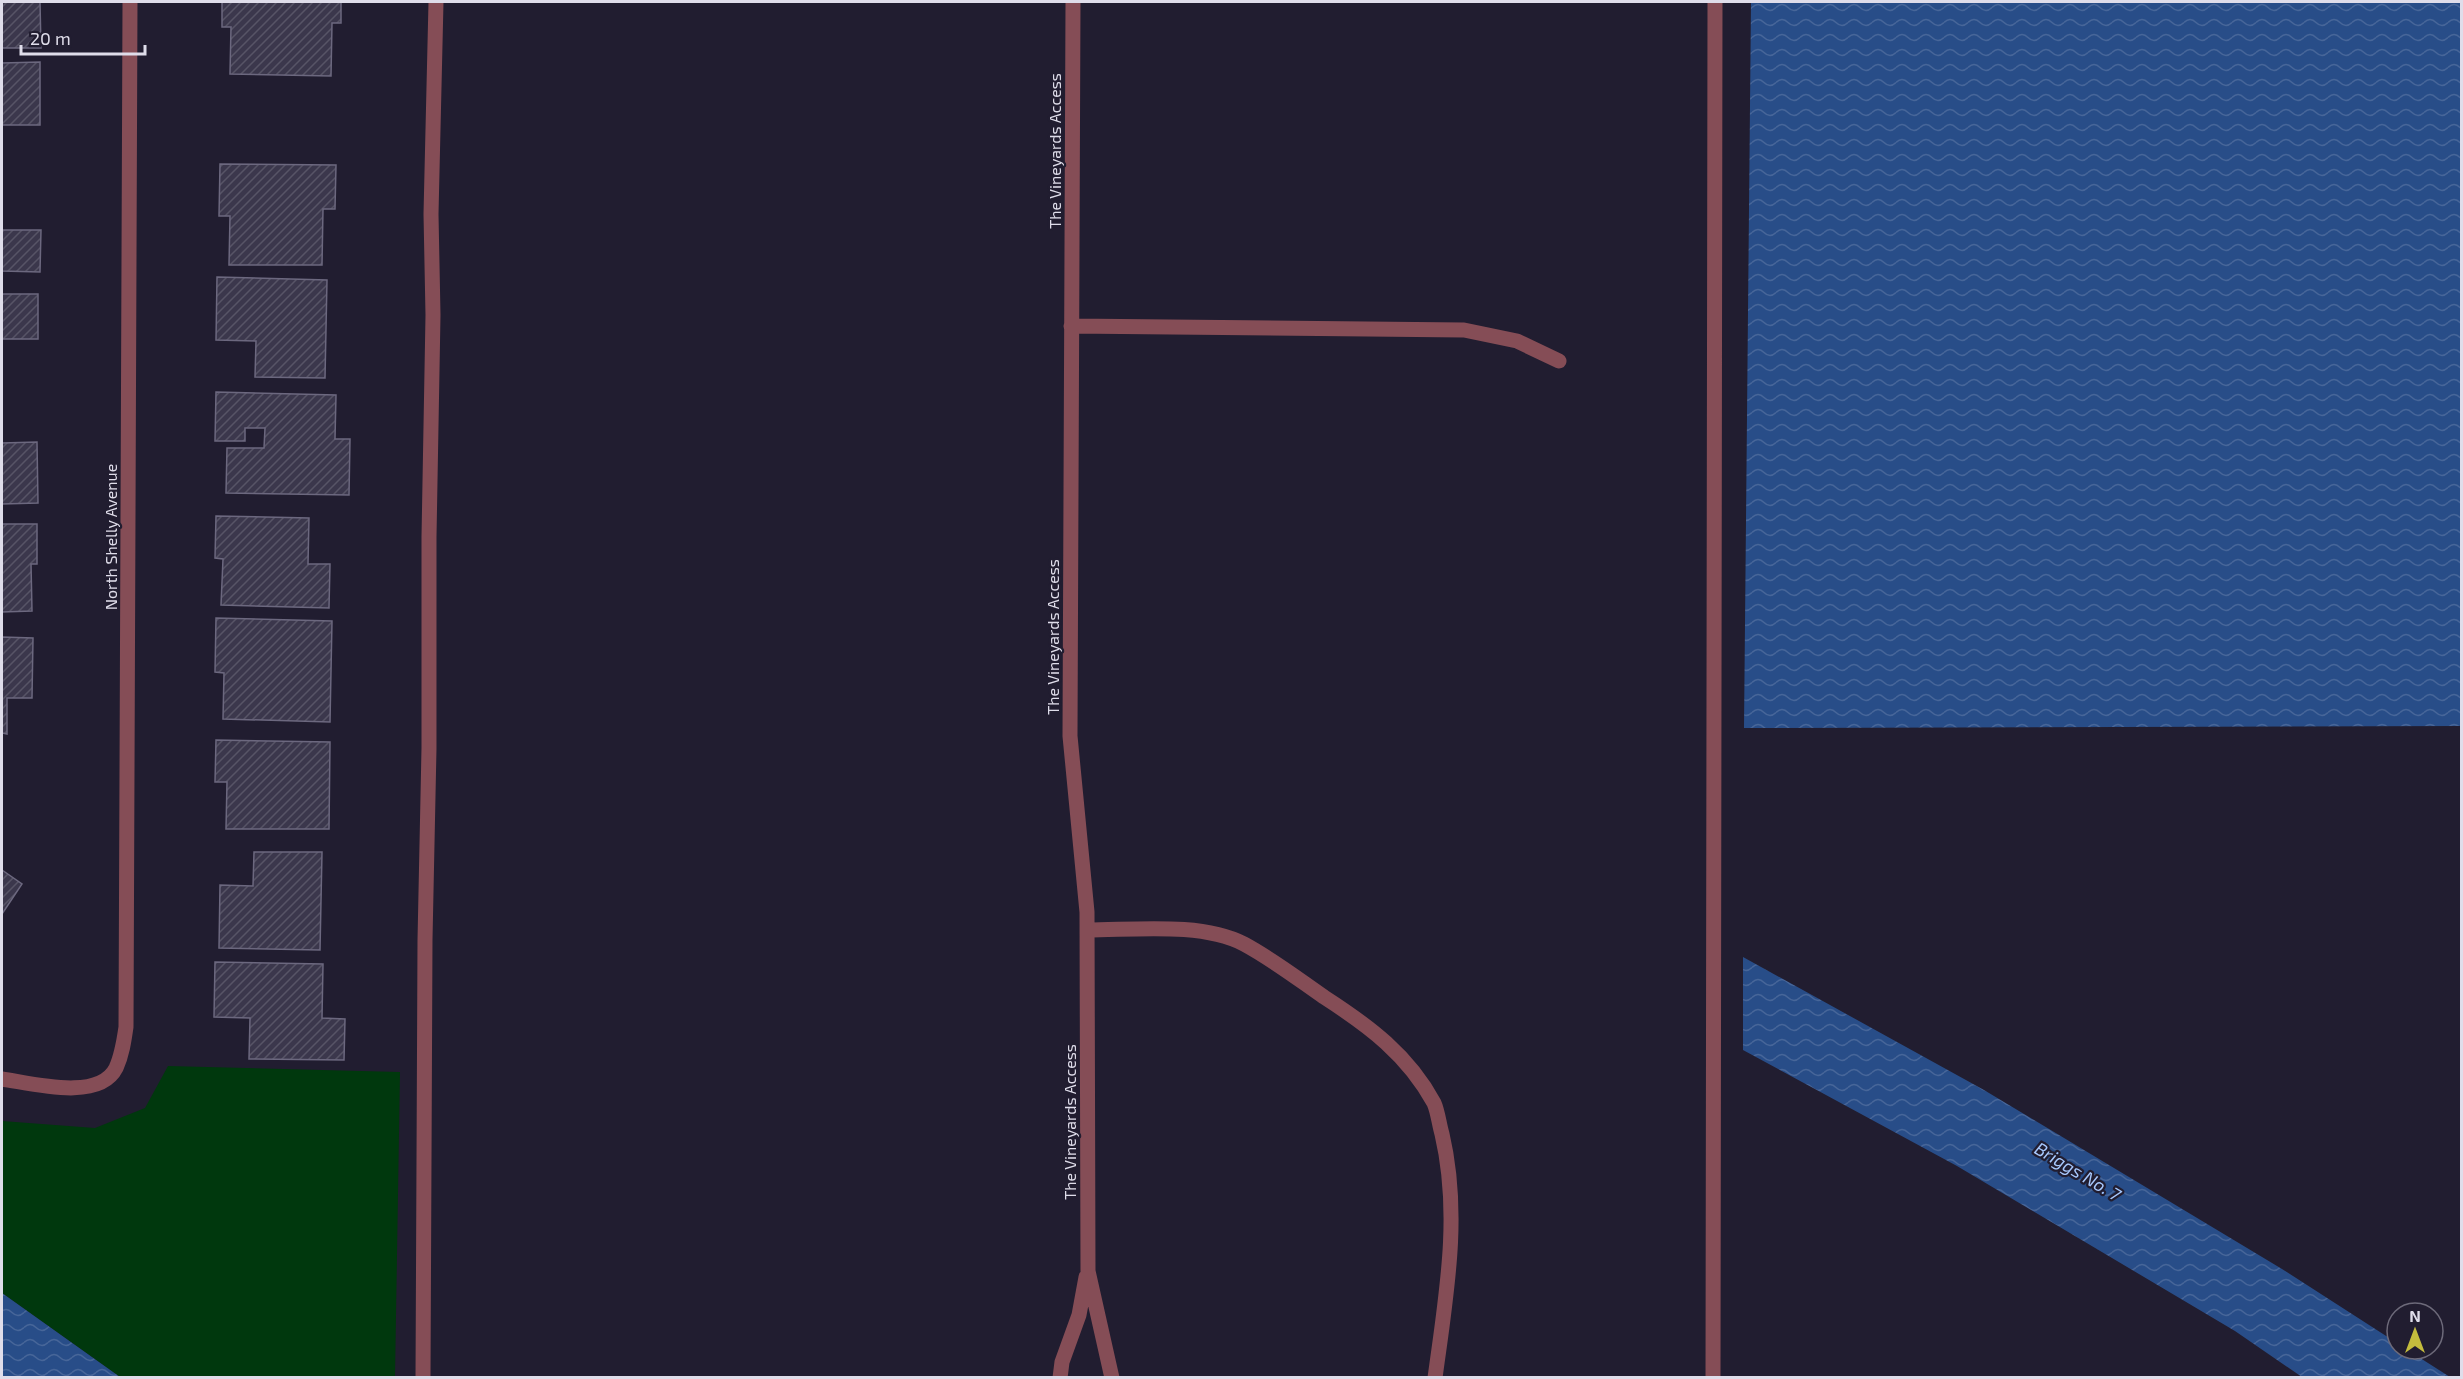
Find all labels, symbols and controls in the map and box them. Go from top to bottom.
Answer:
scale bar [21,18,146,56]
text: 20 m [30,27,71,49]
street label: The Vineyards Access [1045,73,1064,229]
street label: North Shelly Avenue [101,464,120,610]
street label: The Vineyards Access [1043,559,1062,715]
street label: The Vineyards Access [1060,1044,1079,1200]
water label: Briggs No. 7 [2031,1137,2126,1206]
north arrow [2385,1301,2445,1361]
text: N [2409,1306,2421,1325]

